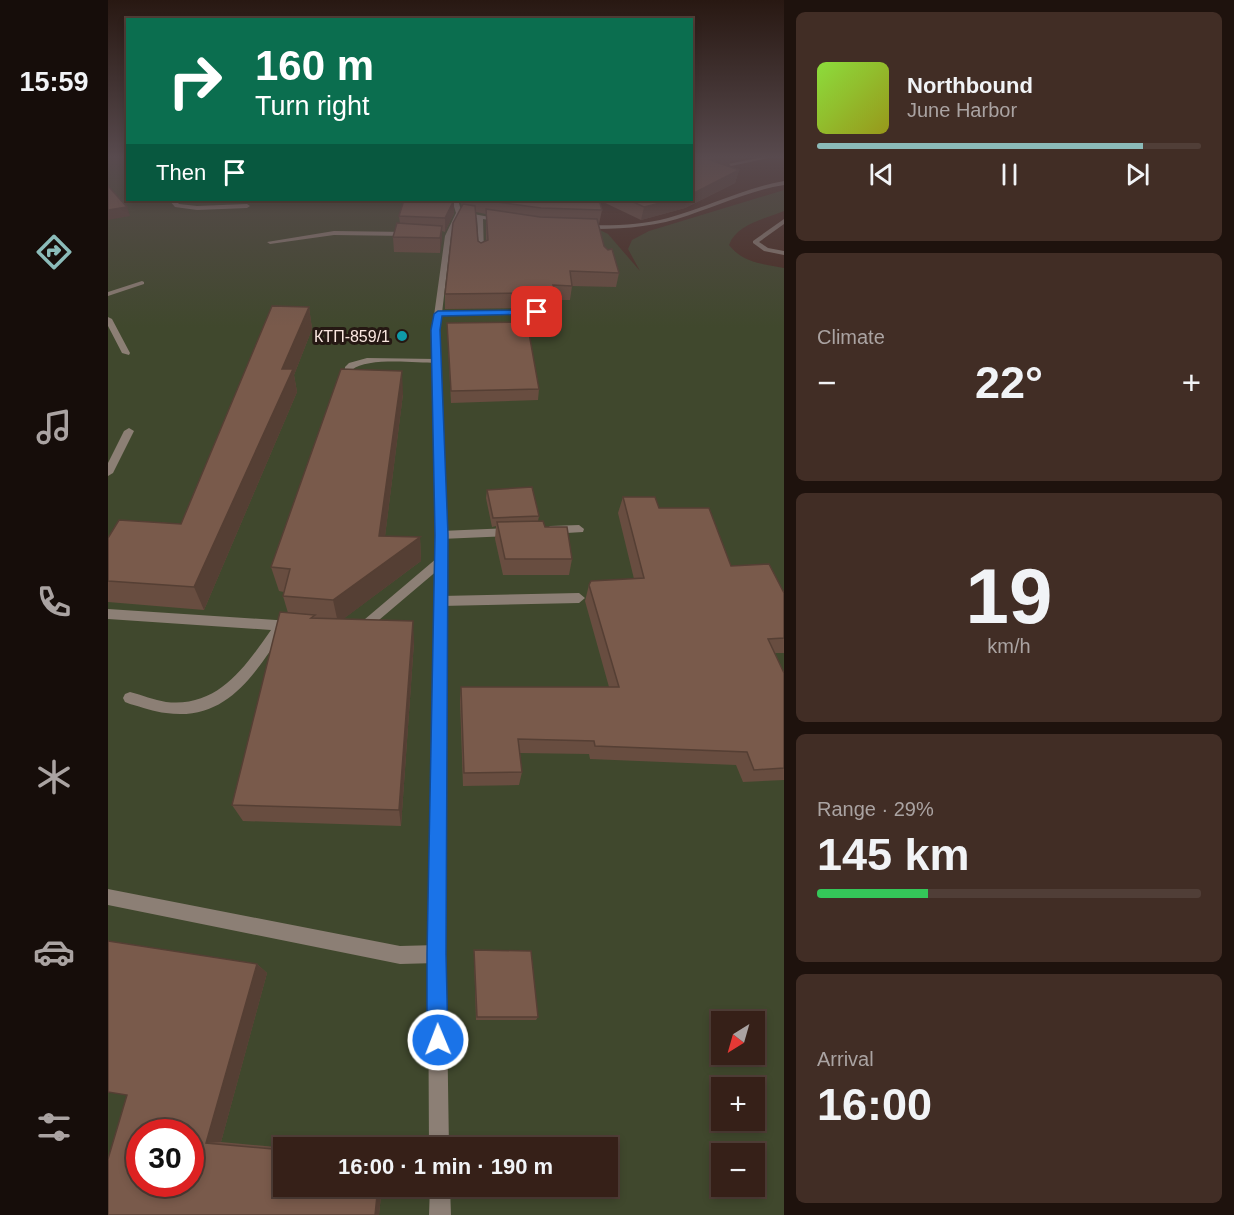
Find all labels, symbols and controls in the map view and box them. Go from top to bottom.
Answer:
icon: right [156,42,234,120]
text: 160 m [255,42,374,89]
text: 15:59 [19,67,89,97]
text: Northbound [907,73,1033,98]
text: Turn right [255,91,370,121]
text: June Harbor [907,99,1017,121]
icon: arrive [218,156,251,189]
icon: previous [865,158,898,191]
icon: pause [993,158,1026,191]
icon: next [1121,158,1154,191]
text: Then [156,160,206,185]
icon: directions [33,231,75,273]
pin [511,286,562,337]
icon: arrive [520,295,553,328]
text: Climate [817,326,885,348]
place label: КТП-859/1 [314,328,390,345]
marker: КТП-859/1 [395,329,409,343]
text: 22° [975,357,1043,408]
text: − [817,364,836,401]
text: + [1182,364,1201,401]
icon: music [33,406,75,448]
text: 19 [966,552,1052,640]
icon: phone [33,581,75,623]
text: km/h [987,635,1031,657]
icon: climate [33,756,75,798]
text: Range · 29% [817,798,934,820]
text: 145 km [817,829,970,880]
icon: car [33,931,75,973]
position arrow [406,1008,470,1072]
north arrow [711,1011,765,1065]
map controls [711,1011,765,1197]
text: Arrival [817,1048,874,1070]
button: + [711,1077,765,1131]
text: 16:00 [817,1079,932,1130]
icon: filters [33,1106,75,1148]
speed limit sign: 30 [126,1119,204,1197]
button: − [711,1143,765,1197]
text: 16:00 · 1 min · 190 m [338,1154,553,1179]

